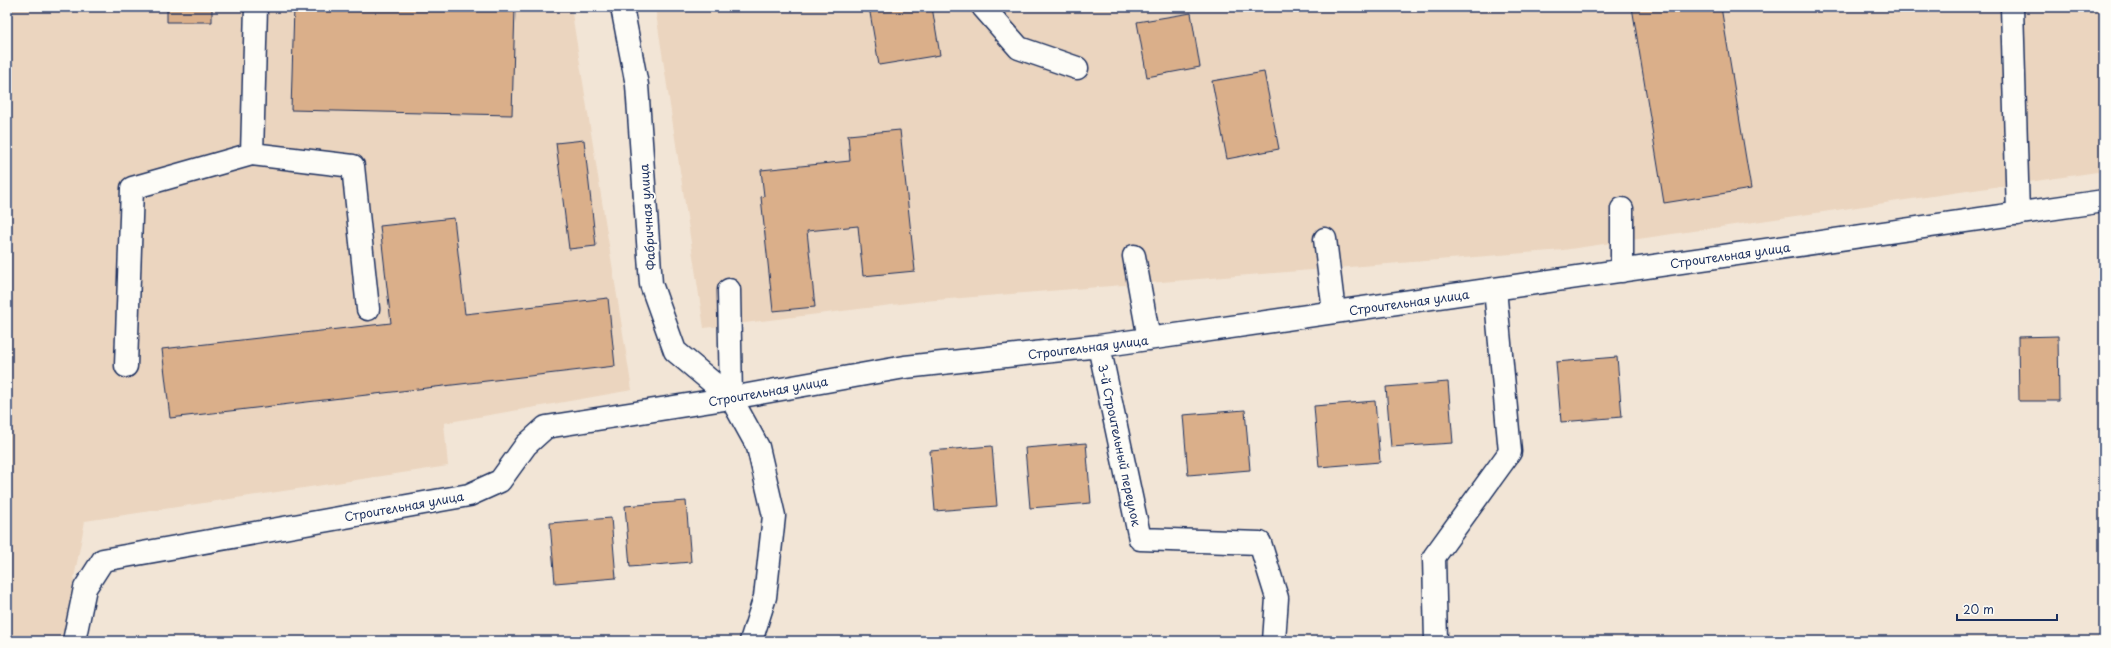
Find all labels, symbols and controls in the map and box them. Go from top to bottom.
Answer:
street label: Фабричная улица [634,163,660,271]
street label: Строительная улица [1669,238,1792,272]
street label: Строительная улица [1348,285,1471,319]
street label: Строительная улица [1027,331,1150,363]
street label: 3-й Строительный переулок [1094,362,1146,529]
street label: Строительная улица [707,372,830,410]
street label: Строительная улица [343,487,466,525]
scale bar [1957,596,2057,622]
text: 20 m [1963,600,1994,618]

